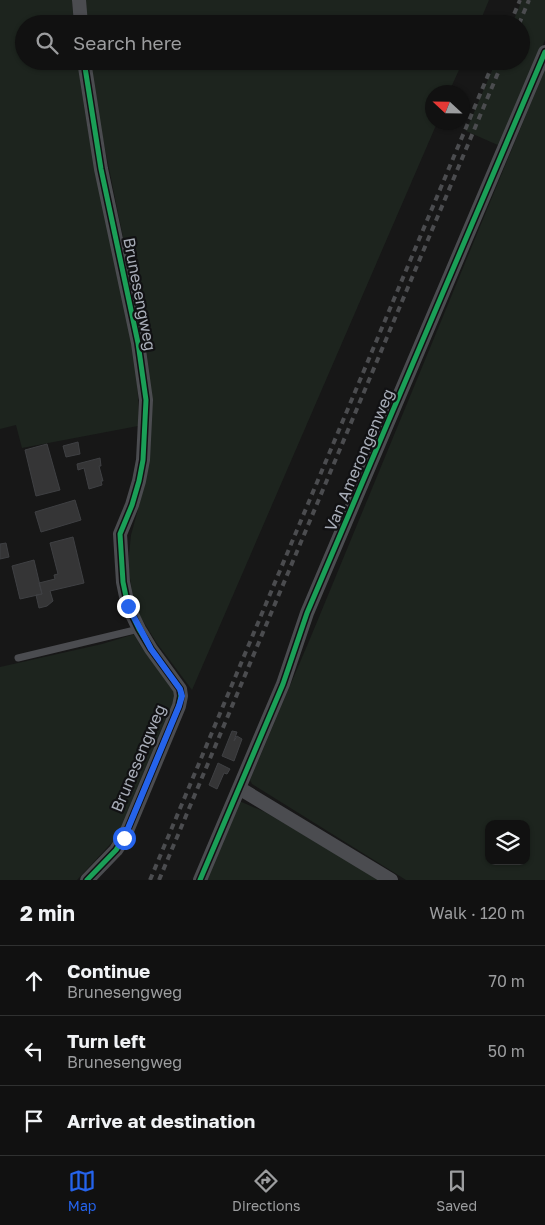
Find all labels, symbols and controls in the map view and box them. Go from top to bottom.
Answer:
search box [15,15,530,70]
icon: search [33,29,61,57]
text: Search here [73,31,182,54]
north arrow [425,85,470,130]
street label: Brunesengweg [119,236,161,352]
street label: Van Amerongenweg [320,386,398,534]
route end [117,595,140,618]
street label: Brunesengweg [106,701,170,815]
map controls [485,820,530,865]
button: layers [485,820,530,865]
route start [113,827,136,850]
text: 2 min [20,900,75,926]
text: Walk · 120 m [429,903,525,923]
text: Continue [67,959,150,982]
icon: ahead [20,967,48,995]
text: 70 m [488,971,525,991]
text: Brunesengweg [67,982,182,1002]
text: Turn left [67,1029,146,1052]
icon: left [20,1037,48,1065]
text: 50 m [488,1041,525,1061]
text: Brunesengweg [67,1052,182,1072]
icon: arrive [20,1107,48,1135]
text: Arrive at destination [67,1109,255,1132]
tab: Map [68,1167,96,1214]
tab: Directions [232,1167,301,1214]
tab: Saved [436,1167,477,1214]

